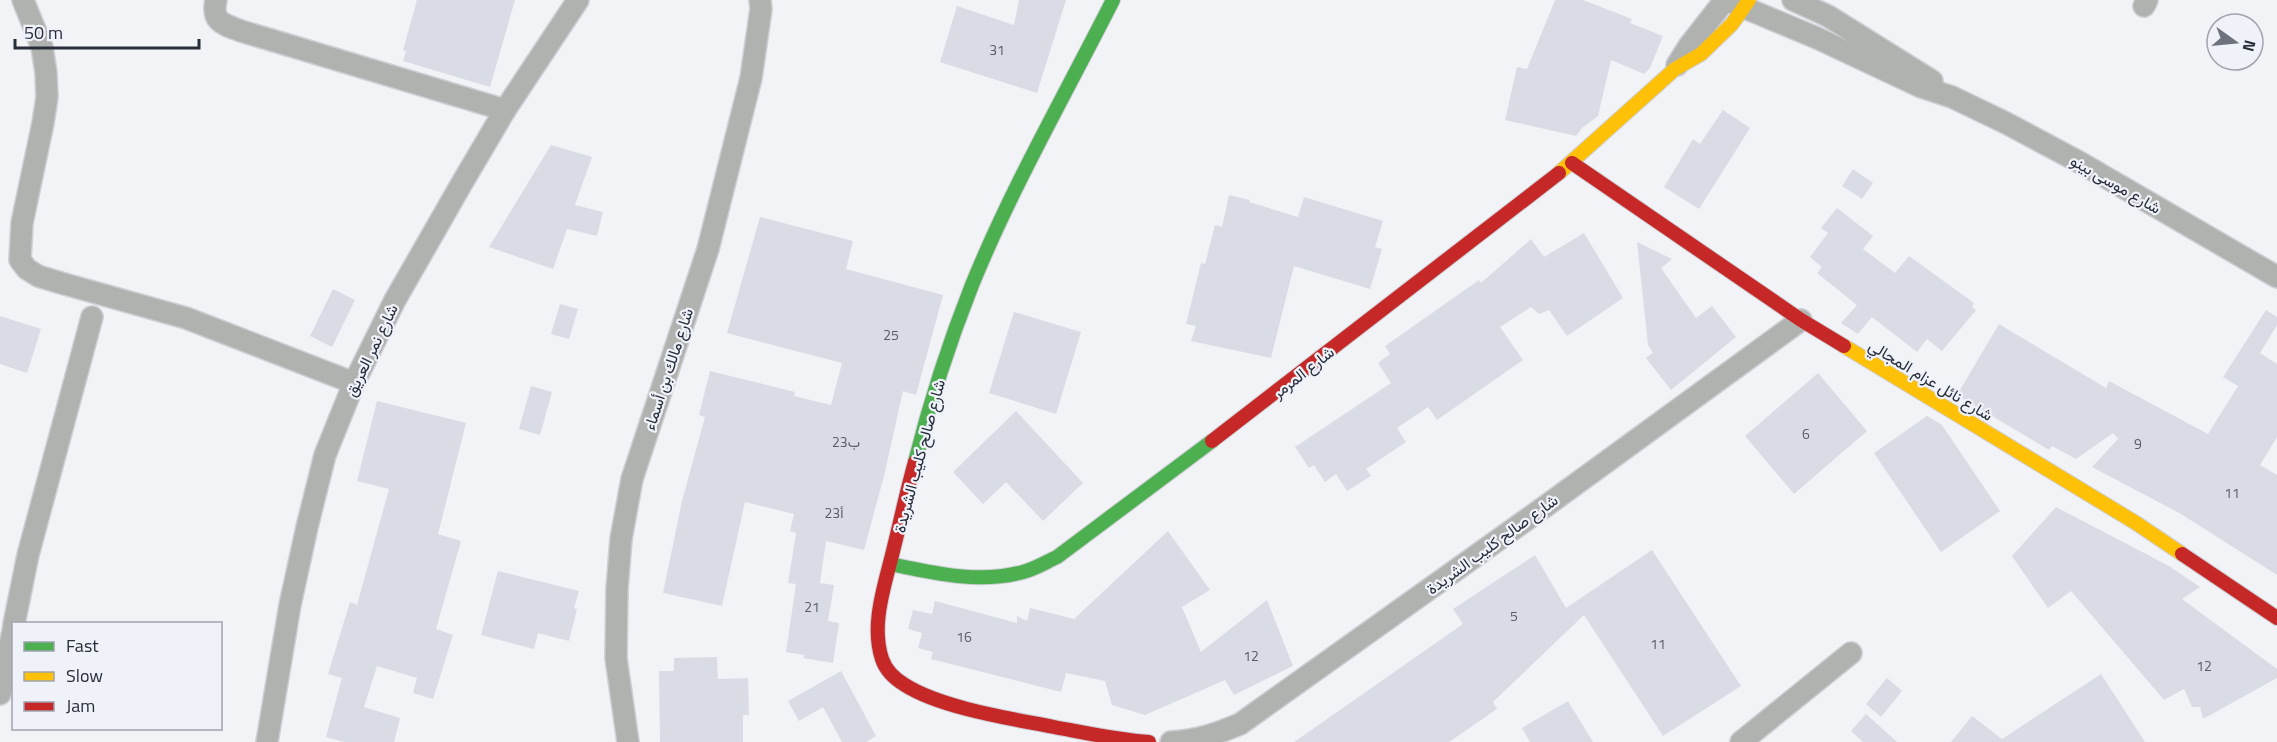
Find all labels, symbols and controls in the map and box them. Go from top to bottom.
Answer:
scale bar [15,12,200,50]
north arrow [2205,12,2265,72]
text: 50 m [24,19,63,46]
text: N [2236,37,2263,54]
house number: 31 [989,39,1005,60]
street label: شارع موسى بينو [2066,148,2166,220]
street label: شارع نمر العريق [338,300,404,400]
street label: شارع مالك بن أسماء [637,305,699,433]
house number: 25 [883,324,899,345]
street label: شارع نائل عزام المجالي [1863,333,1998,428]
street label: شارع المرمر [1266,340,1339,404]
street label: شارع صالح كليب الشريدة [887,377,951,535]
house number: 6 [1802,423,1810,444]
house number: ب23 [832,431,860,452]
house number: 9 [2134,433,2142,454]
house number: 11 [2224,482,2240,503]
street label: شارع صالح كليب الشريدة [1421,488,1563,600]
house number: أ23 [825,502,843,523]
house number: 21 [804,596,820,617]
house number: 5 [1510,605,1518,626]
legend [12,622,222,730]
house number: 16 [956,626,972,647]
text: Fast [66,632,99,659]
house number: 11 [1650,633,1666,654]
house number: 12 [1243,645,1259,666]
house number: 12 [2196,655,2212,676]
text: Slow [66,662,103,689]
text: Jam [66,692,95,719]

